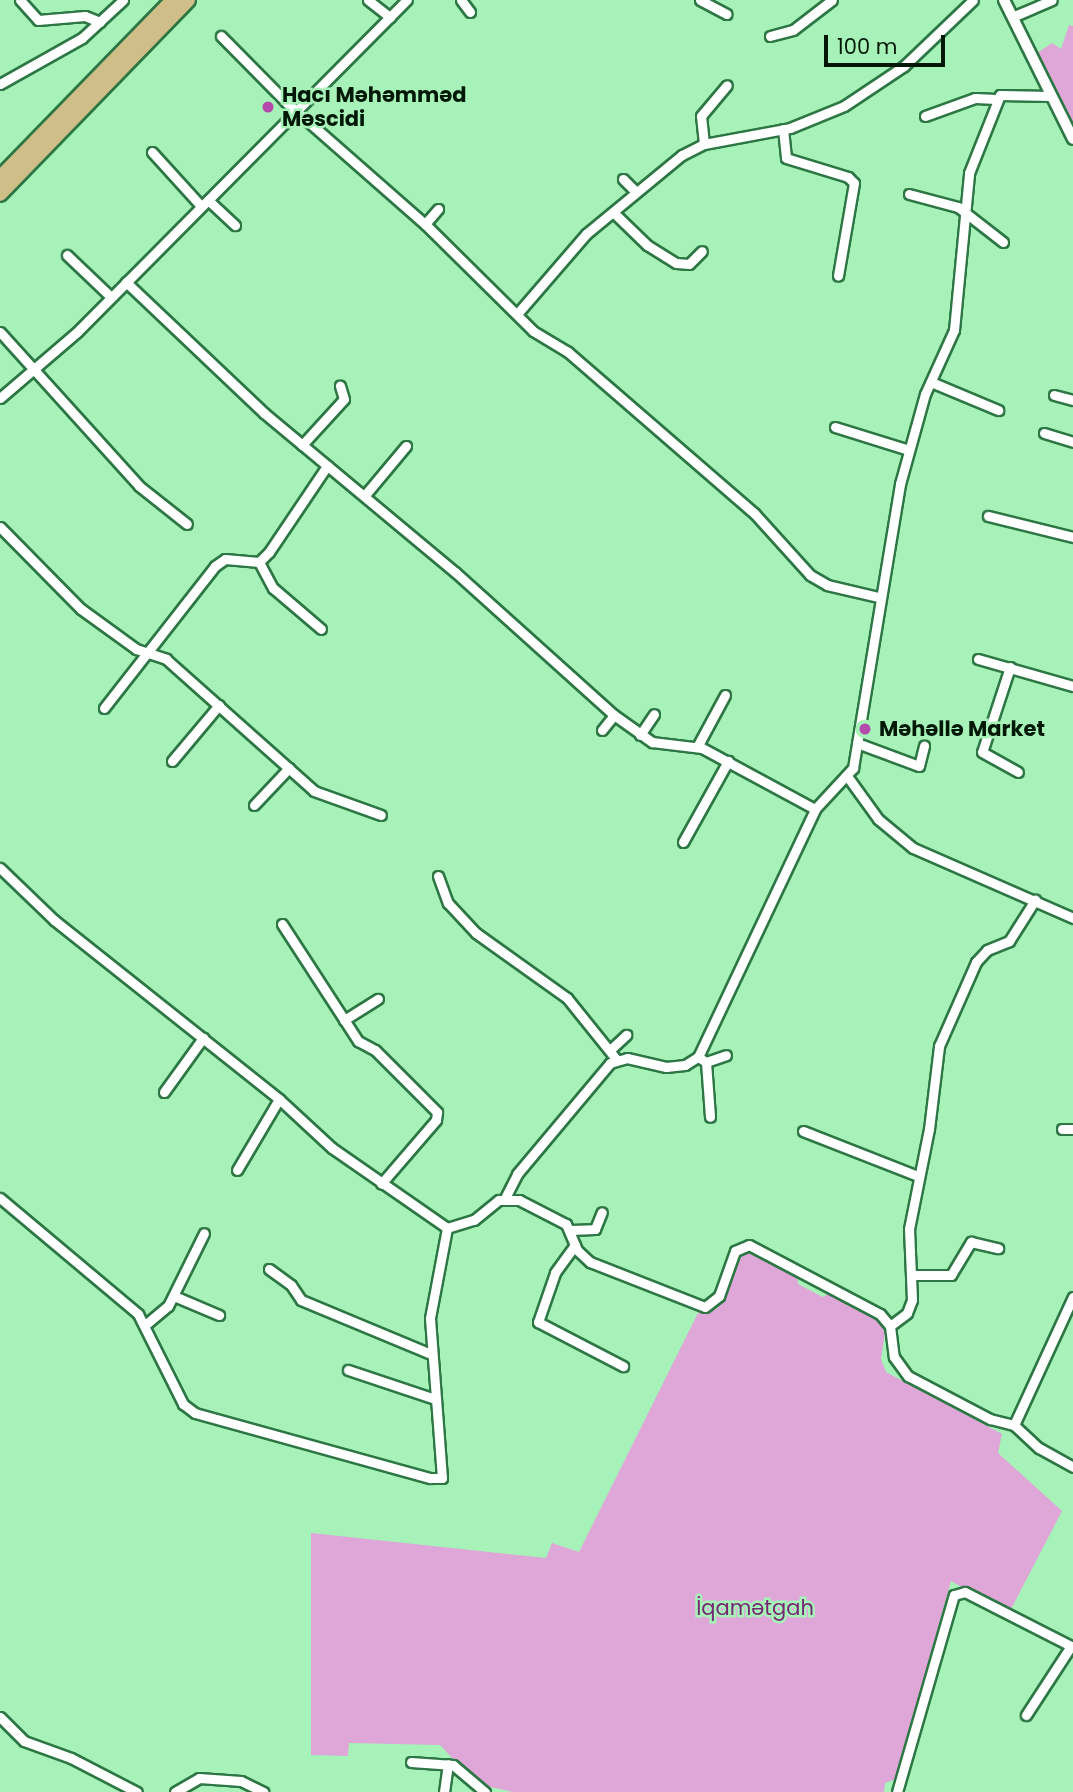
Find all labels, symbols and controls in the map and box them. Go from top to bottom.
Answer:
scale bar [828,21,949,65]
text: 100 m [837,32,897,61]
place label: Hacı Məhəmməd Məscidi [282,82,466,132]
marker: Hacı Məhəmməd Məscidi [260,99,276,115]
place label: Məhəllə Market [879,716,1045,742]
marker: Məhəllə Market [857,721,873,737]
park label: İqamətgah [696,1595,814,1621]

